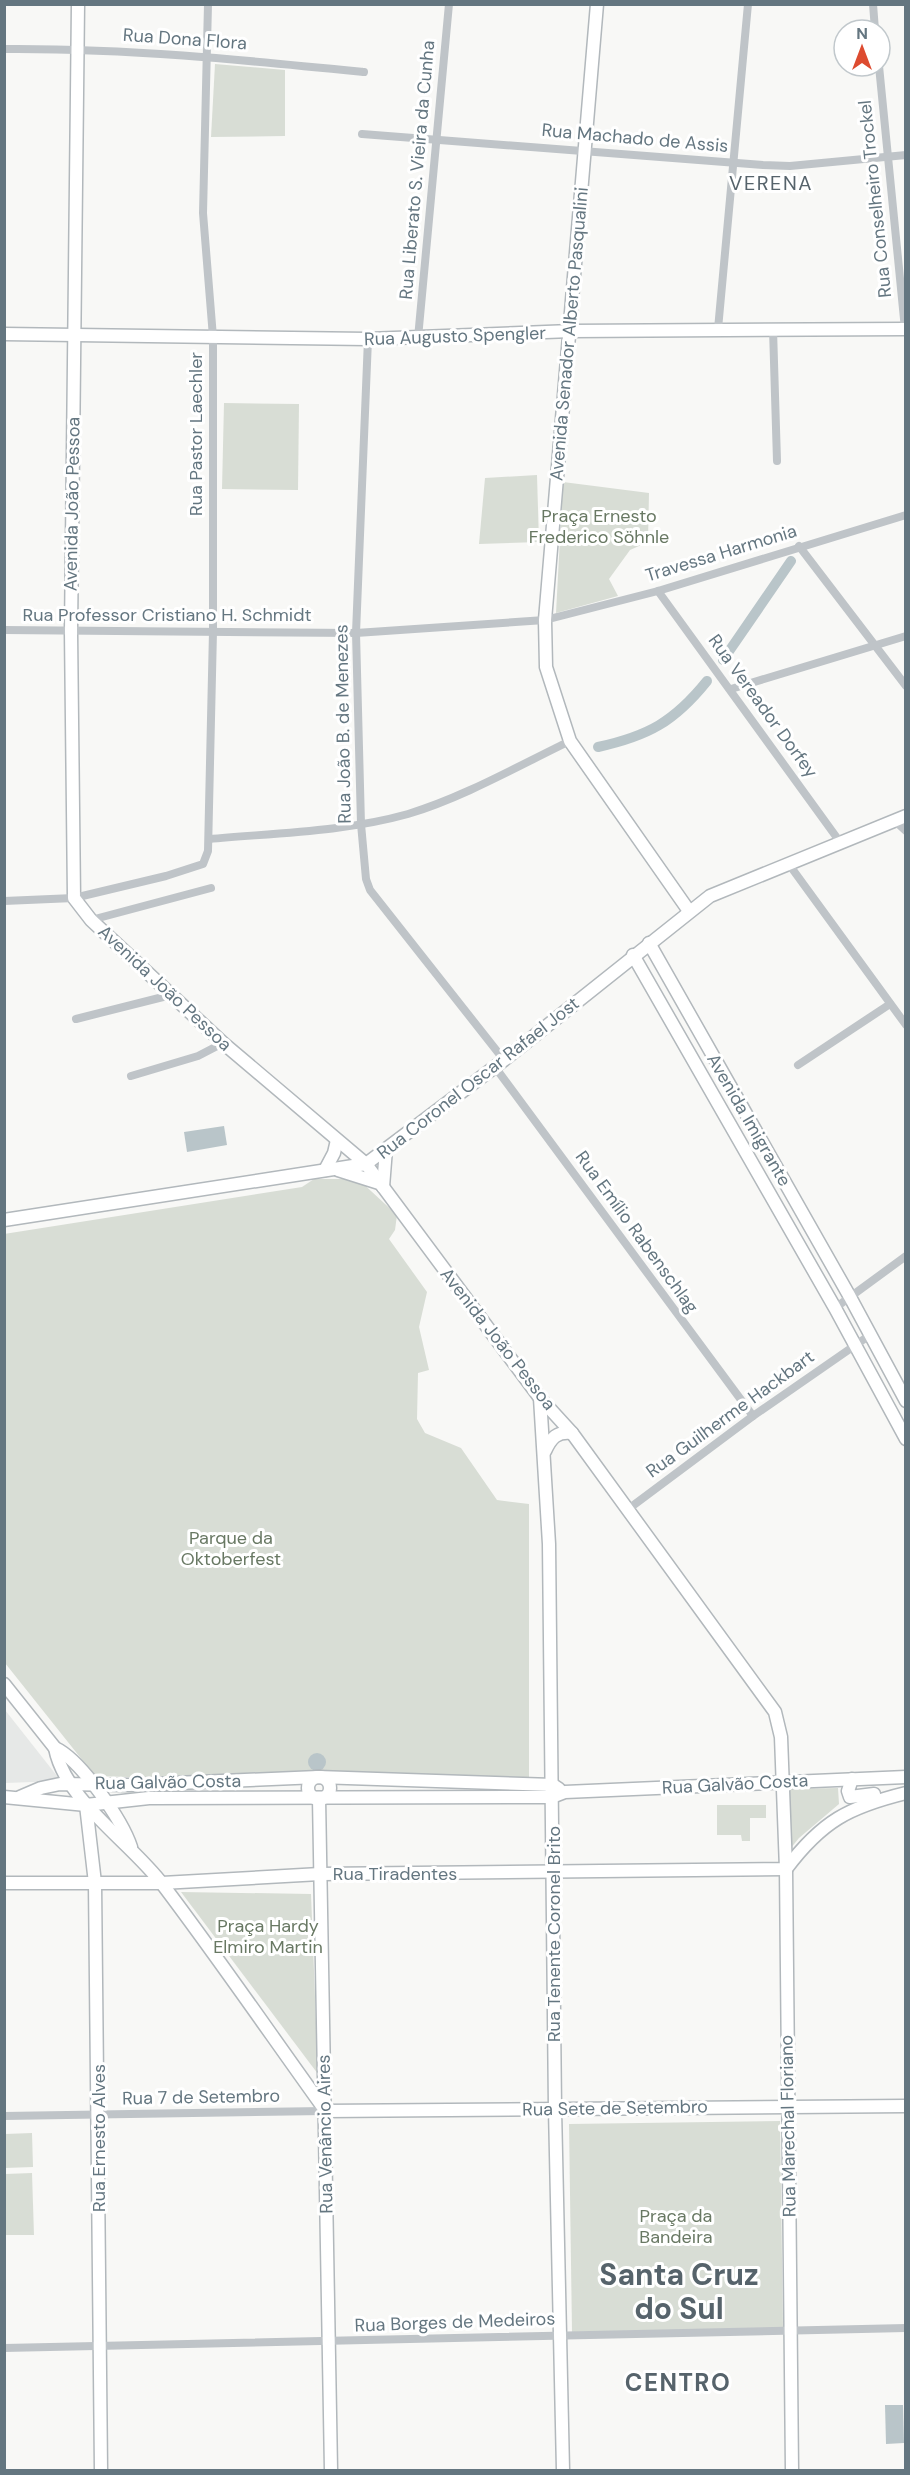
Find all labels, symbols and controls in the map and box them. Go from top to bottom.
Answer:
north arrow [832,18,892,78]
street label: Rua Dona Flora [122,23,248,55]
text: N [856,23,868,44]
street label: Rua Liberato S. Vieira da Cunha [394,40,440,300]
street label: Rua Conselheiro Trockel [853,99,897,299]
street label: Rua Machado de Assis [541,118,729,158]
district label: VERENA [729,170,813,196]
street label: Avenida Senador Alberto Pasqualini [544,186,594,482]
street label: Rua Augusto Spengler [364,321,547,351]
street label: Rua Pastor Laechler [184,352,208,516]
street label: Avenida João Pessoa [58,417,86,591]
park label: Praça Ernesto Frederico Söhnle [529,504,669,549]
street label: Travessa Harmonia [642,519,800,587]
street label: Rua Professor Cristiano H. Schmidt [22,603,312,627]
street label: Rua João B. de Menezes [329,624,357,824]
street label: Rua Vereador Dorfey [703,629,823,783]
street label: Avenida João Pessoa [93,920,237,1056]
street label: Rua Coronel Oscar Rafael Jost [372,992,584,1164]
street label: Avenida Imigrante [701,1049,797,1191]
street label: Rua Emílio Rabenschlag [570,1146,704,1318]
street label: Avenida João Pessoa [435,1263,561,1415]
street label: Rua Guilherme Hackbart [641,1345,819,1483]
park label: Parque da Oktoberfest [181,1526,281,1571]
street label: Rua Galvão Costa [661,1768,809,1800]
street label: Rua Galvão Costa [95,1769,241,1795]
street label: Rua Tenente Coronel Brito [542,1826,566,2042]
street label: Rua Tiradentes [333,1862,457,1886]
park label: Praça Hardy Elmiro Martin [213,1914,323,1959]
street label: Rua Marechal Floriano [774,2035,802,2217]
street label: Rua Venâncio Aires [312,2054,338,2214]
street label: Rua Ernesto Alves [87,2064,111,2212]
street label: Rua 7 de Setembro [122,2084,280,2110]
street label: Rua Sete de Setembro [522,2094,708,2122]
park label: Praça da Bandeira [639,2204,713,2249]
district label: Santa Cruz do Sul [599,2255,759,2328]
street label: Rua Borges de Medeiros [354,2307,556,2337]
district label: CENTRO [625,2367,731,2398]

